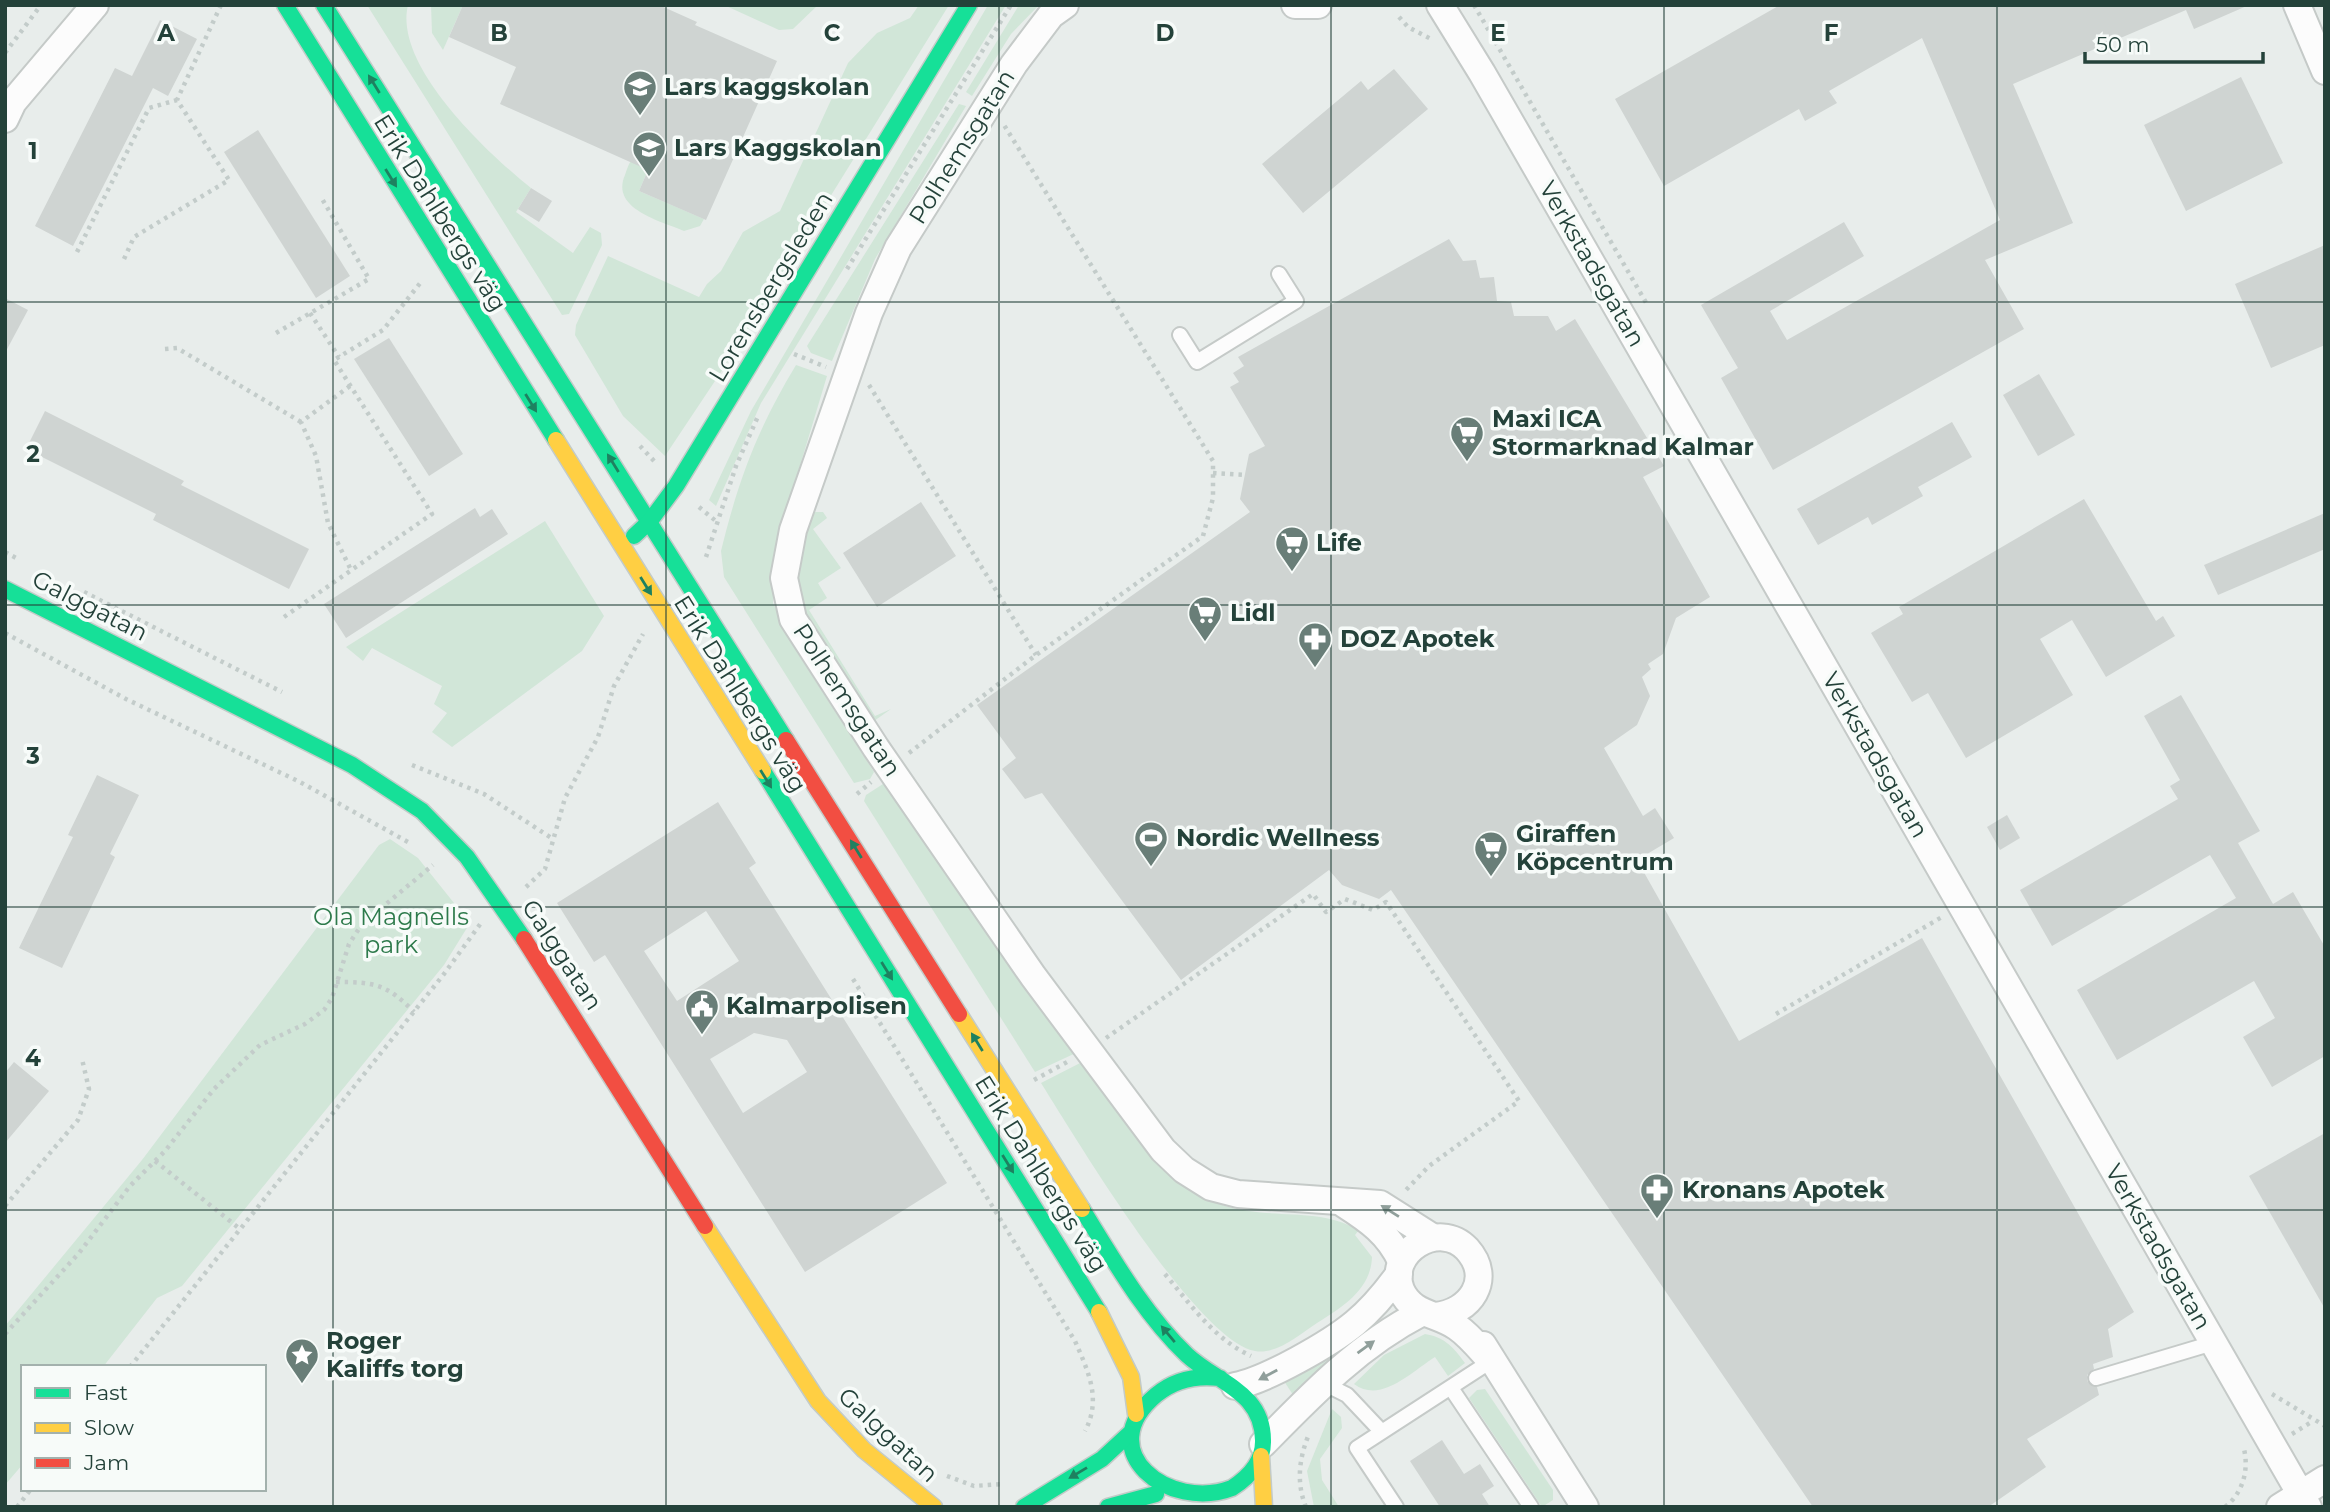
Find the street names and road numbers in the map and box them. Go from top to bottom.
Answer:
street label: Polhemsgatan [902,64,1021,229]
street label: Erik Dahlbergs väg [368,109,513,317]
street label: Verkstadsgatan [1533,176,1652,352]
street label: Lorensbergsleden [702,186,839,387]
street label: Galggatan [28,564,153,647]
street label: Erik Dahlbergs väg [668,590,813,798]
street label: Polhemsgatan [787,618,908,782]
street label: Verkstadsgatan [1816,667,1935,843]
street label: Galggatan [516,894,609,1015]
street label: Erik Dahlbergs väg [969,1070,1114,1278]
street label: Verkstadsgatan [2099,1159,2218,1335]
street label: Galggatan [832,1381,944,1488]

